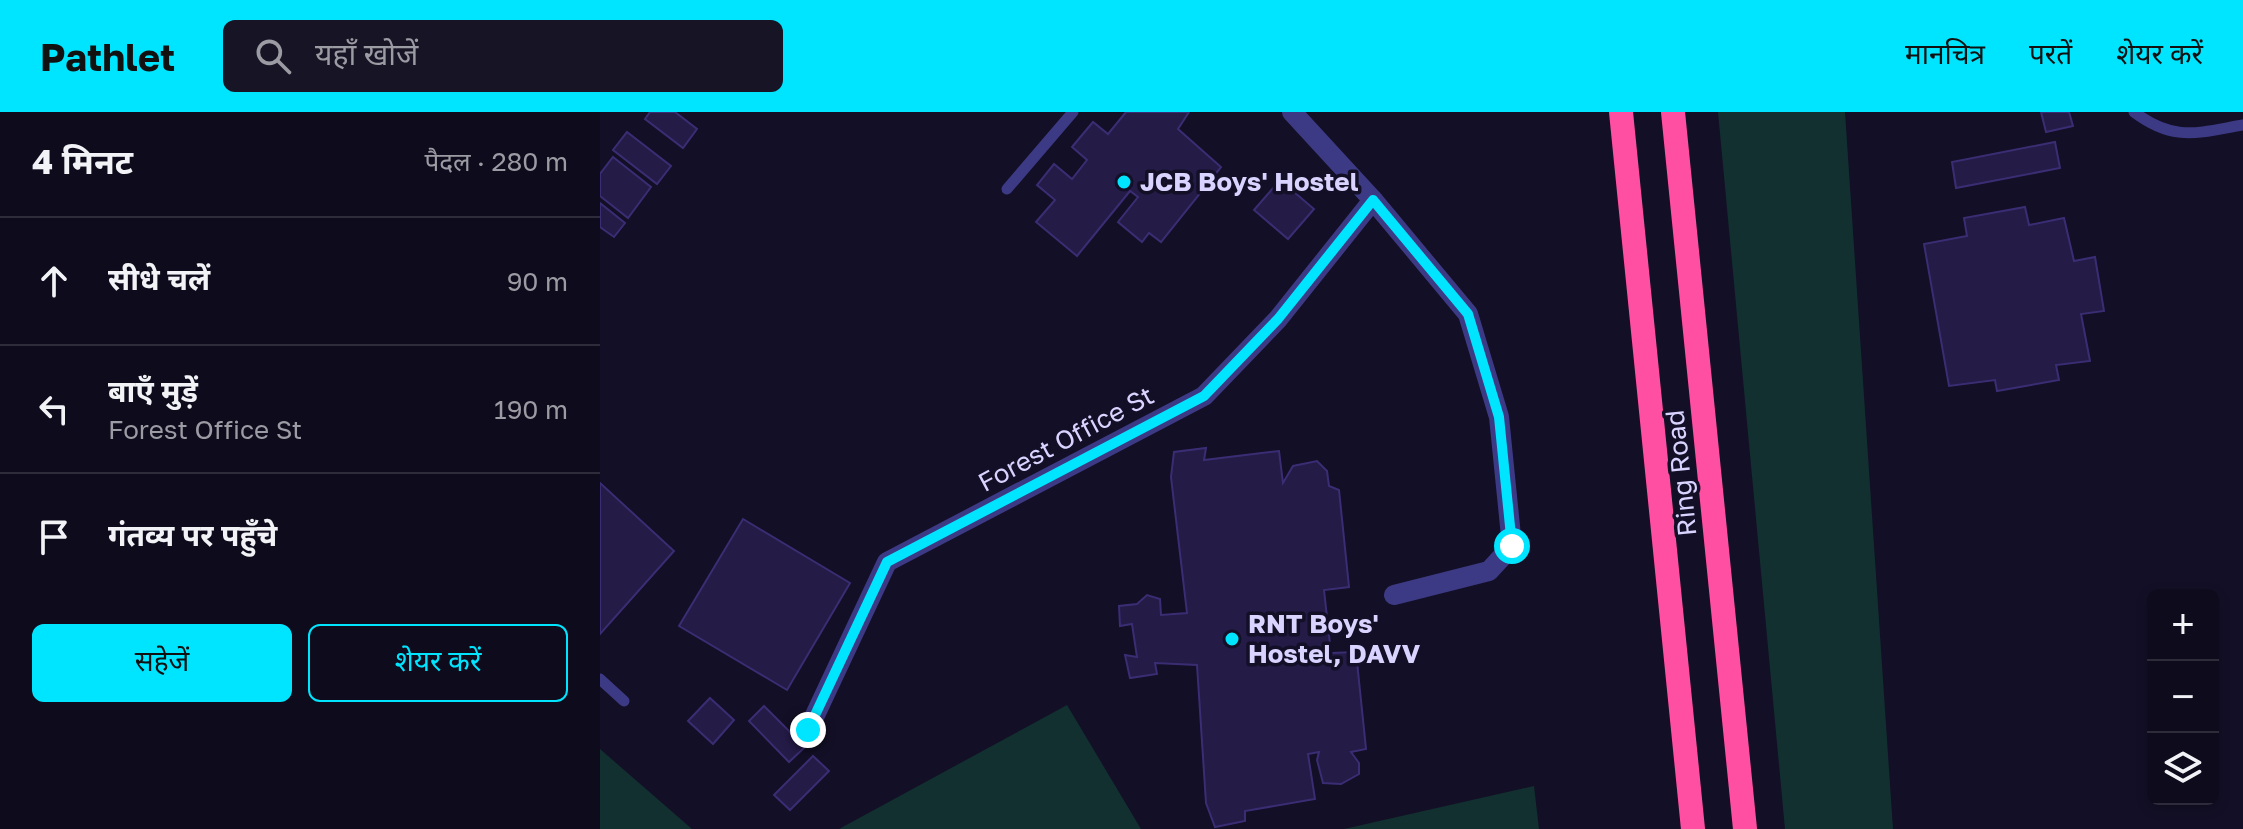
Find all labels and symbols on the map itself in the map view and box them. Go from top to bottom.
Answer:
place label: JCB Boys' Hostel [1140,166,1359,197]
marker: JCB Boys' Hostel [1115,173,1133,191]
street label: Forest Office St [973,379,1159,498]
street label: Ring Road [1658,408,1703,538]
route start [1494,528,1530,564]
place label: RNT Boys' Hostel, DAVV [1248,608,1421,669]
marker: RNT Boys' Hostel, DAVV [1223,630,1241,648]
route end [790,712,826,748]

